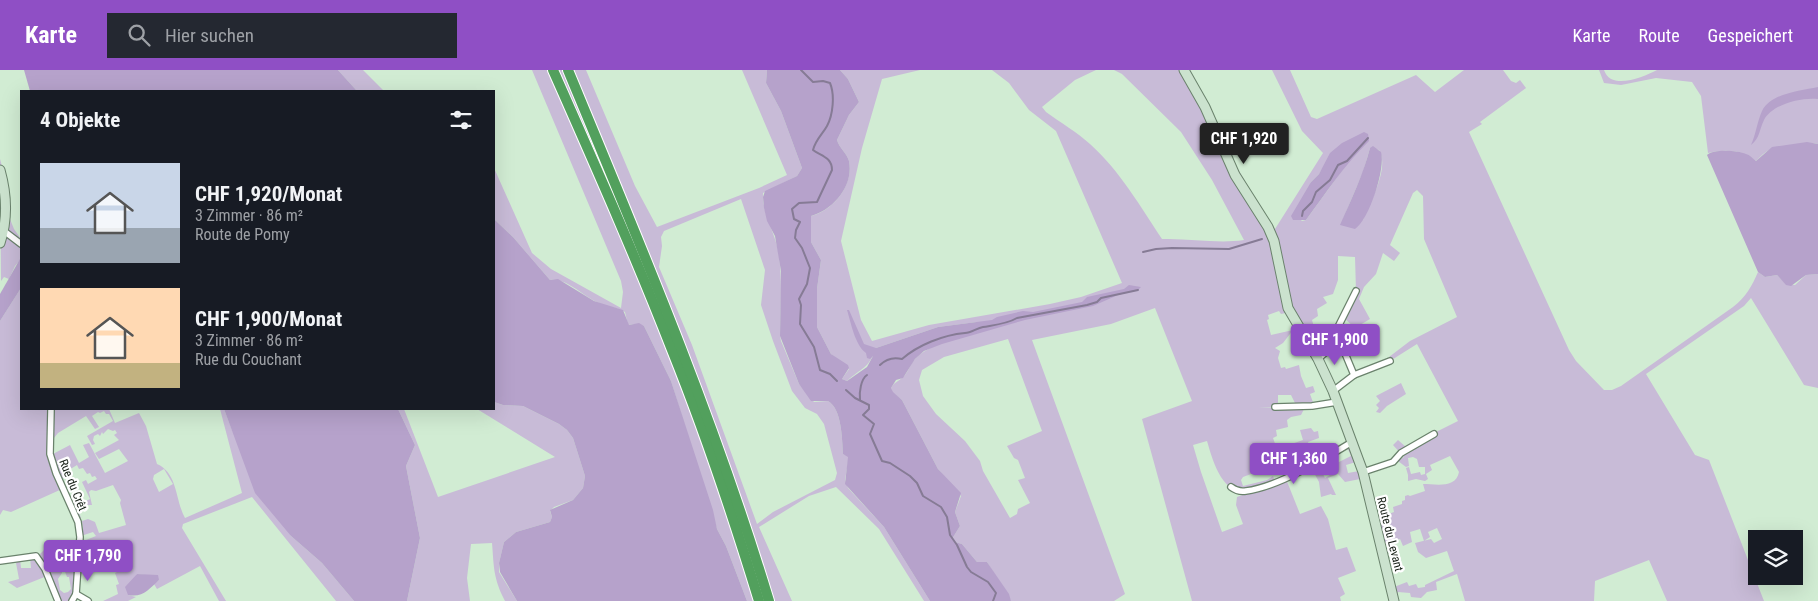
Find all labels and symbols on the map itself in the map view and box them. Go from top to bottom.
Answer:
pin: CHF 1,920 [1187,122,1301,165]
pin: CHF 1,900 [1278,324,1392,366]
pin: CHF 1,360 [1237,442,1351,485]
street label: Rue du Crêt [56,457,90,513]
street label: Route du Levant [1374,495,1406,573]
pin: CHF 1,790 [31,540,145,582]

